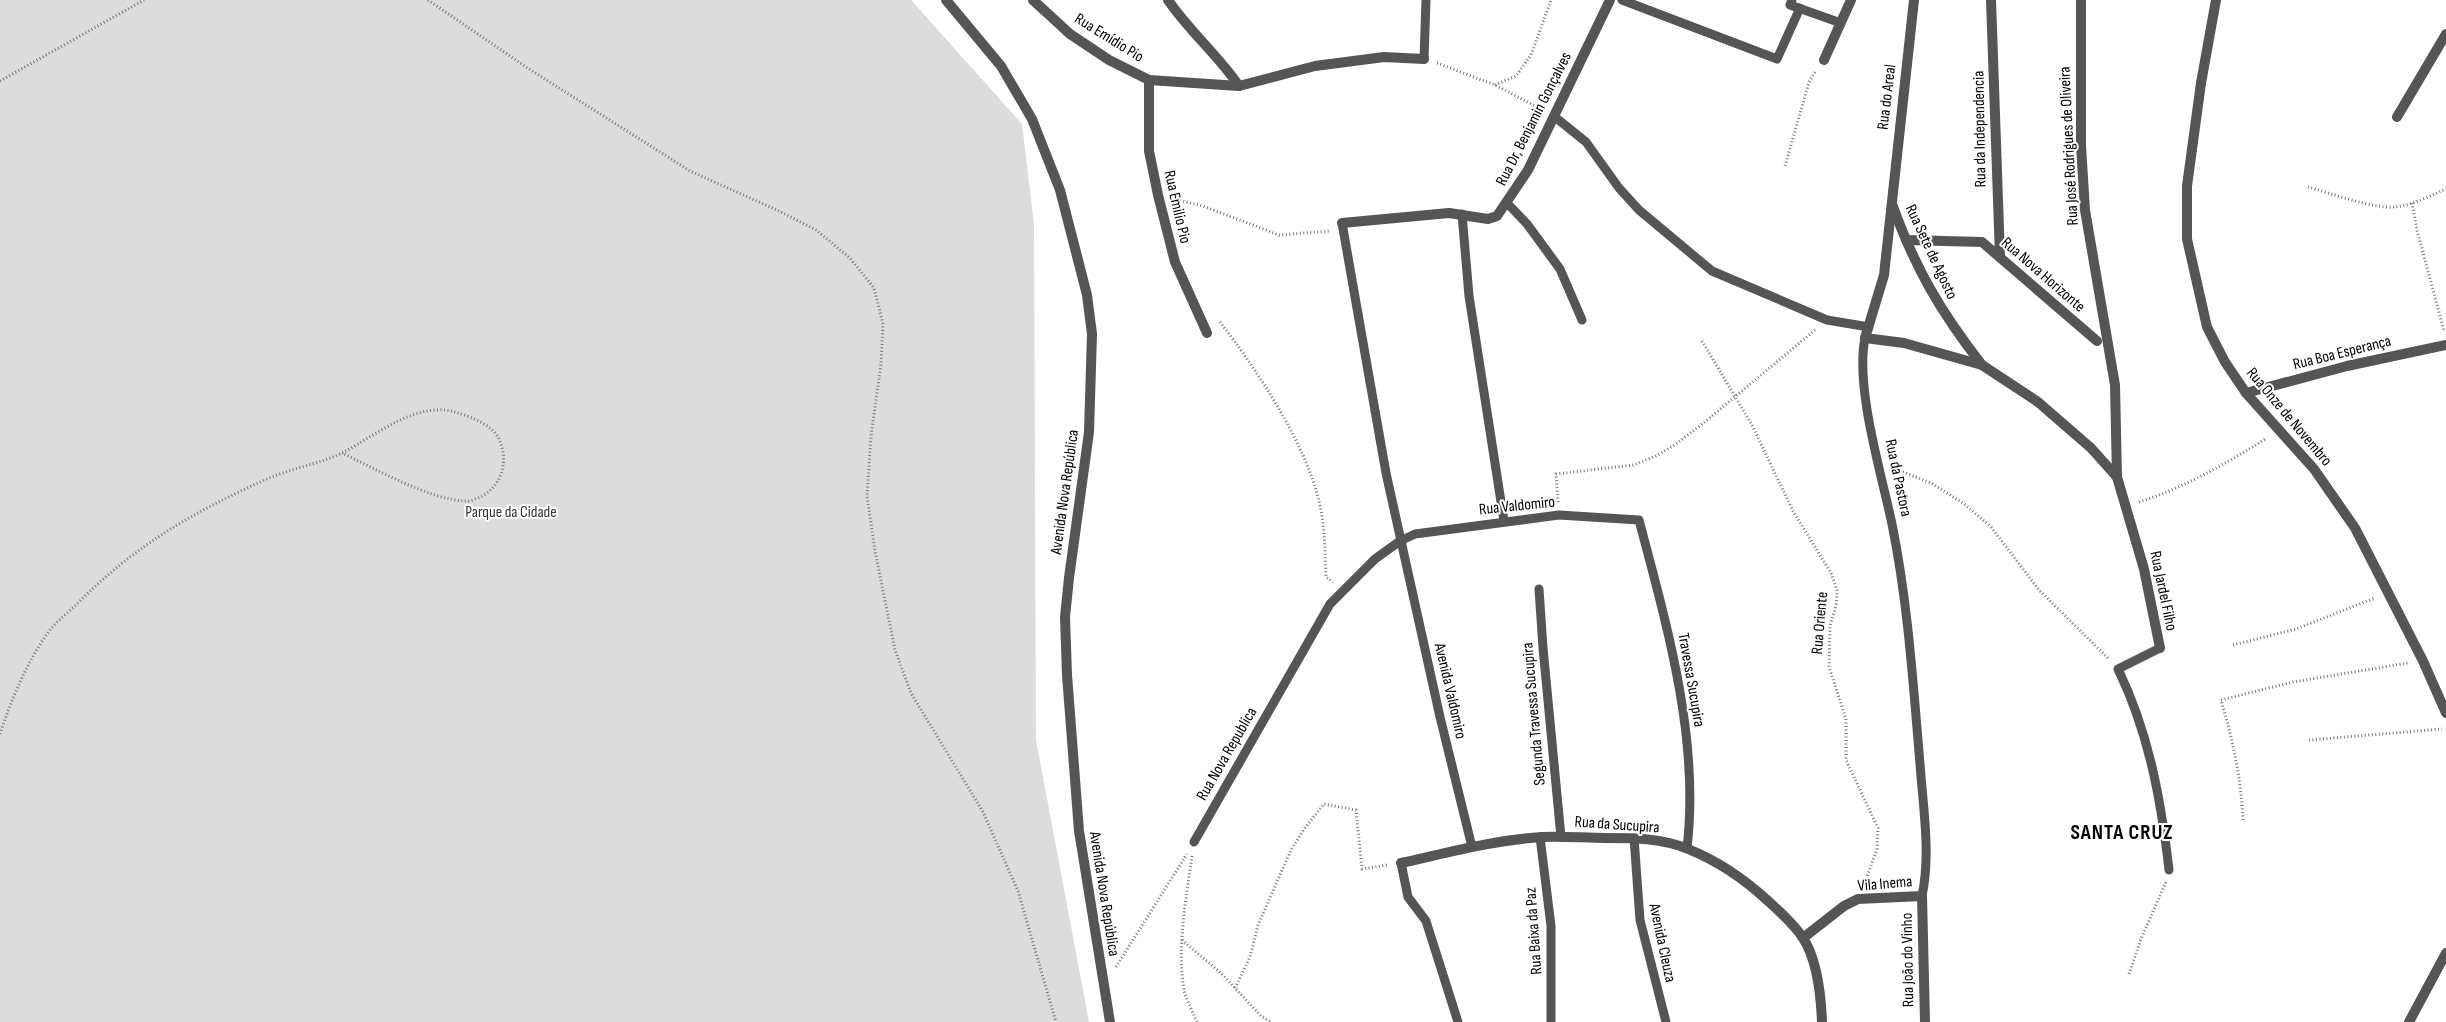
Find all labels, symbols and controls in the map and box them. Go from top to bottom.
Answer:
street label: Rua Emídio Pio [1071,9,1147,67]
street label: Rua Dr, Benjamin Gonçalves [1492,49,1576,189]
street label: Rua do Areal [1874,63,1900,131]
street label: Rua José Rodrigues de Oliveira [2055,66,2083,226]
street label: Rua da Independencia [1969,70,1991,188]
street label: Rua Emilio Pio [1159,169,1195,245]
street label: Rua Sete de Agosto [1901,202,1961,302]
street label: Rua Nova Horizonte [1997,233,2089,317]
street label: Rua Boa Esperança [2291,332,2393,374]
street label: Rua Onze de Novembro [2242,364,2336,470]
street label: Avenida Nova República [1047,428,1083,557]
street label: Rua da Pastora [1881,438,1915,518]
street label: Rua Valdomiro [1478,493,1556,519]
park label: Parque da Cidade [465,503,557,522]
street label: Rua Jardel Filho [2145,549,2181,633]
street label: Rua Oriente [1808,591,1832,655]
street label: Travessa Sucupira [1673,632,1709,728]
street label: Avenida Valdomiro [1430,640,1470,741]
street label: Segunda Travessa Sucupira [1518,642,1550,786]
street label: Rua Nova Republica [1193,704,1261,804]
street label: Rua da Sucupira [1574,813,1660,837]
district label: SANTA CRUZ [2070,820,2174,845]
street label: Avenida Nova República [1085,829,1123,958]
street label: Vila Inema [1857,872,1913,896]
street label: Rua Baixa da Paz [1521,886,1547,975]
street label: Avenida Cleuza [1644,901,1680,984]
street label: Rua João do Vinho [1898,913,1918,1007]

